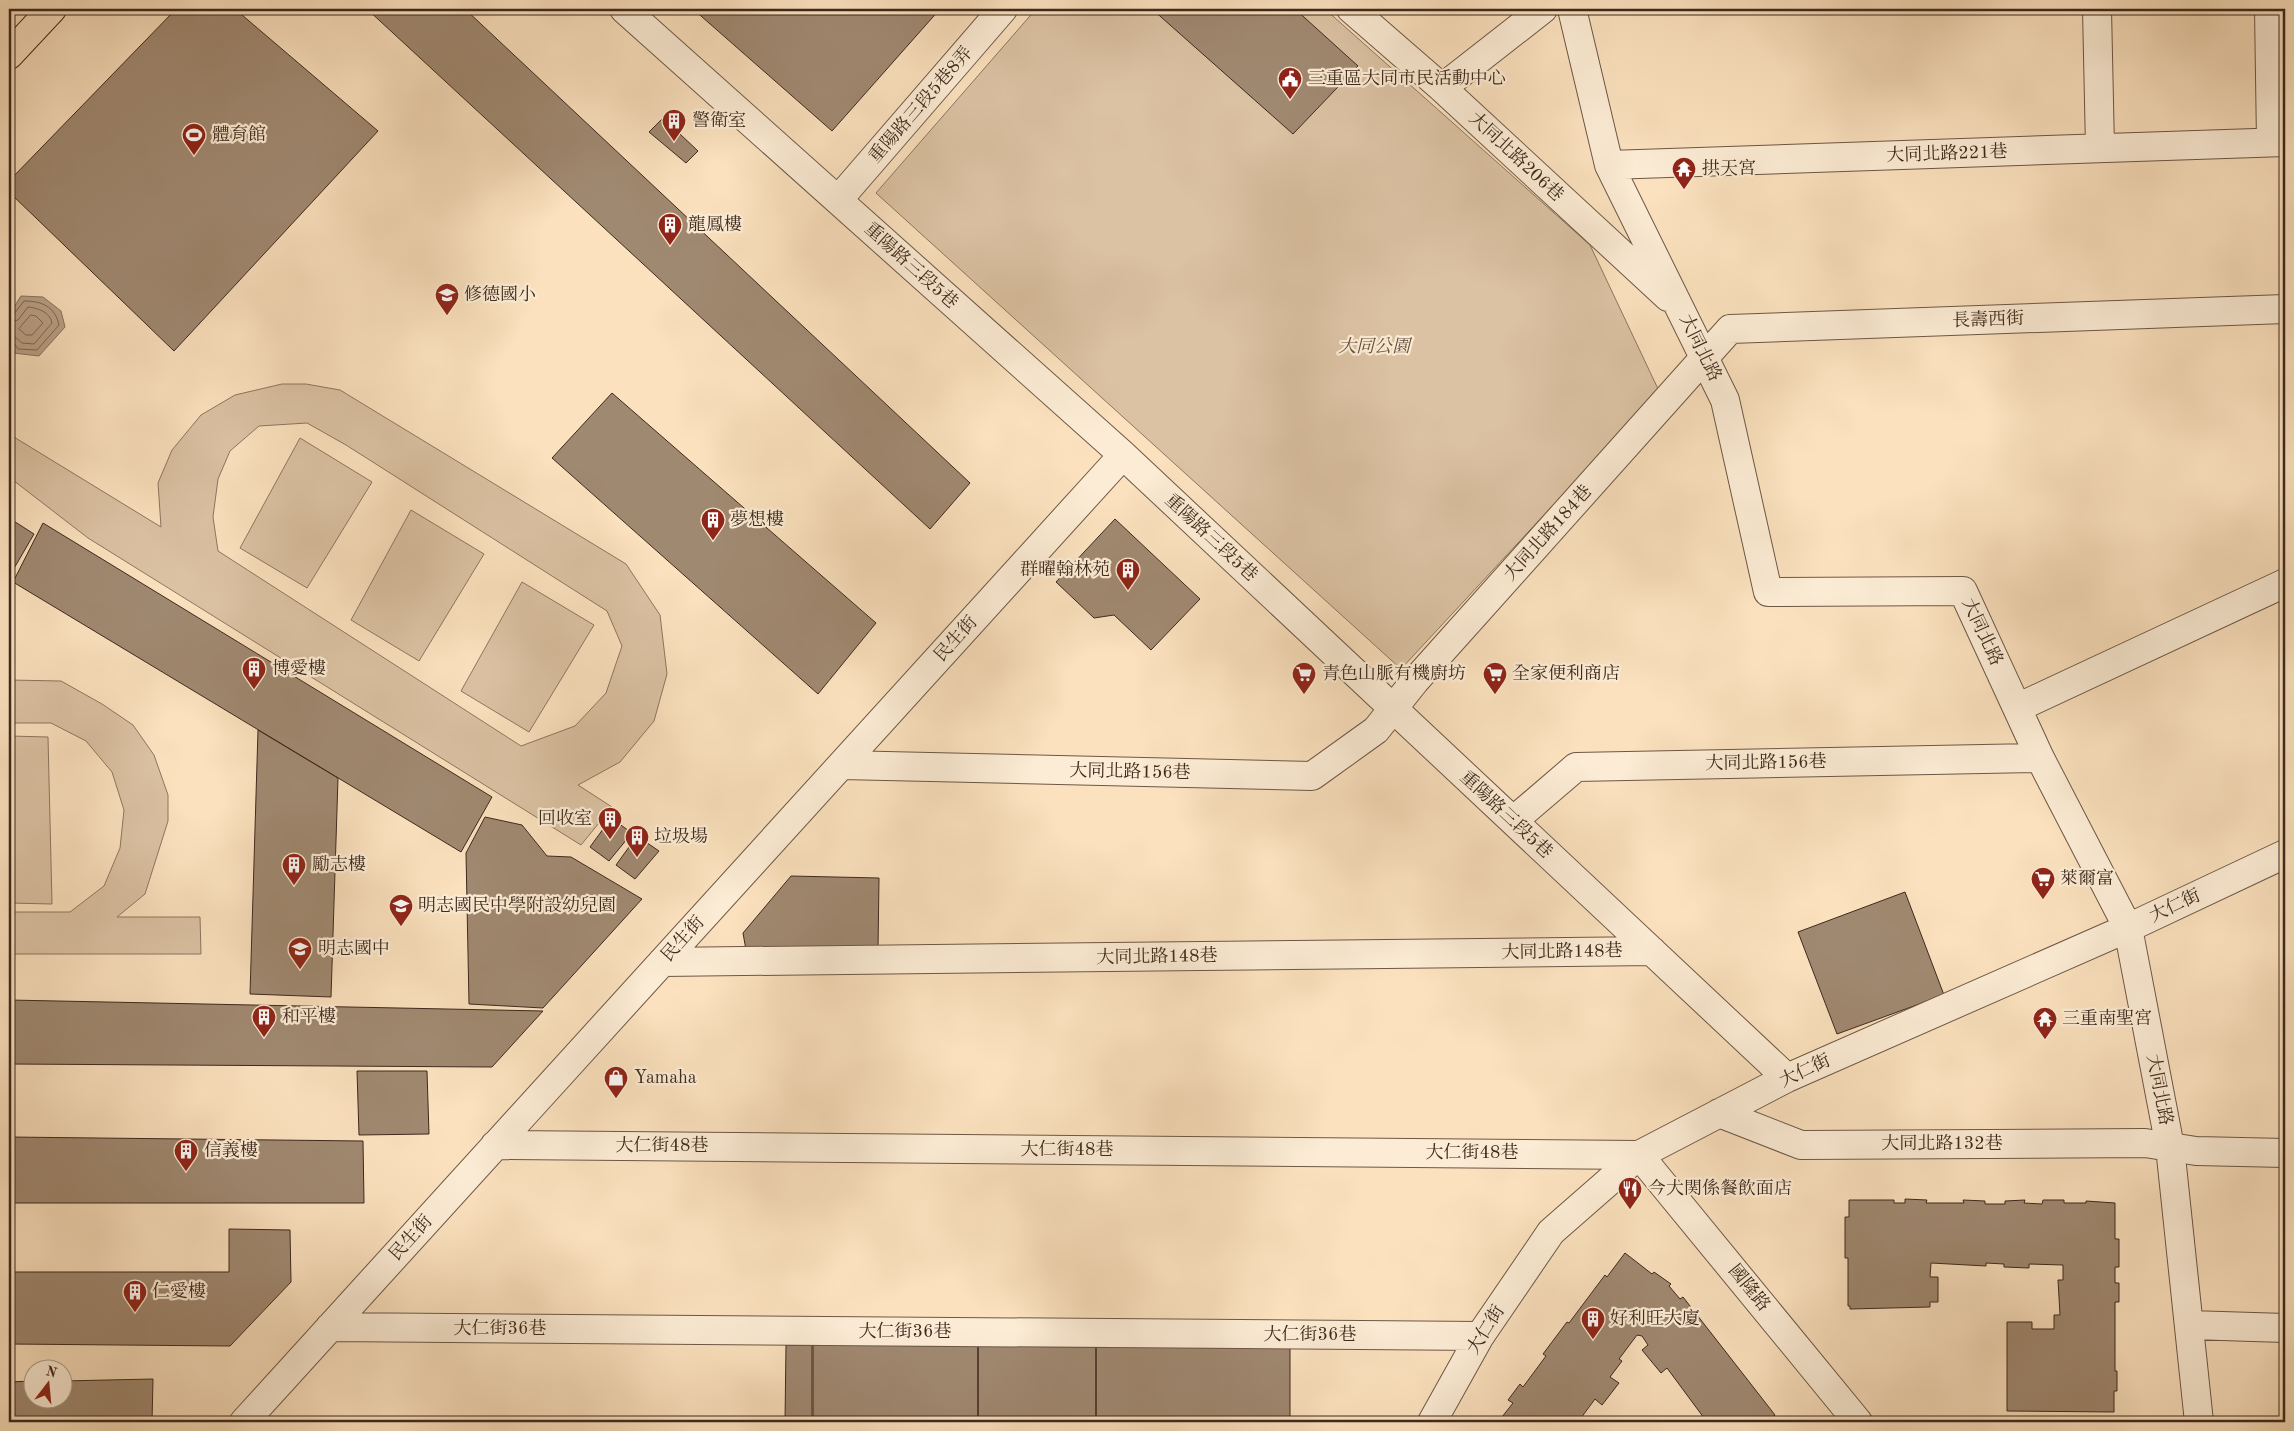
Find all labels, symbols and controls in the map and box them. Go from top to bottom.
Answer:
street label: 重陽路三段5巷8弄 [865,42,976,166]
public building icon: 三重區大同市民活動中心 [1277,66,1303,100]
place label: 三重區大同市民活動中心 [1308,68,1506,88]
building icon: 警衛室 [661,108,687,142]
street label: 大同北路206巷 [1465,108,1568,205]
place label: 警衛室 [692,110,746,130]
sports icon: 體育館 [181,122,207,156]
place label: 體育館 [212,124,266,144]
street label: 大同北路221巷 [1886,141,2008,165]
temple icon: 拱天宮 [1671,156,1697,190]
place label: 拱天宮 [1702,158,1756,178]
building icon: 龍鳳樓 [657,212,683,246]
place label: 龍鳳樓 [688,214,742,234]
street label: 重陽路三段5巷 [861,218,962,312]
school or university icon: 修德國小 [434,282,460,316]
place label: 修德國小 [464,284,536,304]
street label: 長壽西街 [1952,308,2024,330]
street label: 大同北路 [1676,311,1726,384]
park label: 大同公園 [1338,336,1413,356]
street label: 大同北路184巷 [1499,481,1595,584]
street label: 重陽路三段5巷 [1162,490,1262,585]
building icon: 夢想樓 [700,507,726,541]
place label: 夢想樓 [730,509,784,529]
building icon: 群曜翰林苑 [1115,557,1141,591]
place label: 群曜翰林苑 [1020,559,1110,579]
street label: 大同北路 [1959,595,2007,668]
street label: 民生街 [930,612,981,665]
building icon: 博愛樓 [241,656,267,690]
place label: 博愛樓 [272,658,326,678]
supermarket icon: 青色山脈有機廚坊 [1291,661,1317,695]
supermarket icon: 全家便利商店 [1482,661,1508,695]
place label: 青色山脈有機廚坊 [1322,663,1466,683]
place label: 全家便利商店 [1512,663,1620,683]
street label: 大同北路156巷 [1705,751,1827,773]
street label: 大同北路156巷 [1069,760,1191,782]
street label: 重陽路三段5巷 [1457,767,1557,862]
building icon: 回收室 [597,806,623,840]
place label: 回收室 [538,808,592,828]
building icon: 垃圾場 [624,824,650,858]
place label: 垃圾場 [654,827,708,846]
building icon: 勵志樓 [281,852,307,886]
place label: 勵志樓 [312,854,366,874]
supermarket icon: 萊爾富 [2030,866,2056,900]
place label: 萊爾富 [2060,868,2114,888]
street label: 大仁街 [2146,885,2203,926]
school or university icon: 明志國民中學附設幼兒園 [388,893,414,927]
place label: 明志國民中學附設幼兒園 [418,895,616,915]
street label: 民生街 [657,912,708,965]
school or university icon: 明志國中 [287,936,313,970]
place label: 明志國中 [318,938,390,958]
street label: 大同北路148巷 [1501,940,1623,962]
street label: 大同北路148巷 [1096,945,1218,967]
building icon: 和平樓 [251,1004,277,1038]
place label: 和平樓 [282,1006,336,1026]
temple icon: 三重南聖宮 [2032,1006,2058,1040]
place label: 三重南聖宮 [2062,1008,2152,1028]
street label: 大仁街 [1776,1050,1833,1091]
street label: 大同北路 [2143,1053,2177,1127]
shop icon: Yamaha [603,1065,629,1099]
place label: Yamaha [634,1069,697,1087]
street label: 大同北路132巷 [1881,1133,2003,1153]
street label: 大仁街48巷 [616,1135,708,1155]
building icon: 信義樓 [173,1138,199,1172]
street label: 大仁街48巷 [1021,1139,1113,1159]
place label: 信義樓 [204,1140,258,1160]
street label: 大仁街48巷 [1426,1142,1518,1162]
restaurant icon: 今大関係餐飲面店 [1617,1176,1643,1210]
place label: 今大関係餐飲面店 [1648,1178,1792,1198]
street label: 民生街 [385,1211,436,1264]
street label: 國隆路 [1725,1260,1775,1315]
building icon: 仁愛樓 [122,1279,148,1313]
place label: 仁愛樓 [152,1281,206,1301]
street label: 大仁街 [1462,1301,1508,1358]
building icon: 好利旺大廈 [1580,1306,1606,1340]
place label: 好利旺大廈 [1610,1308,1700,1328]
street label: 大仁街36巷 [454,1318,546,1338]
street label: 大仁街36巷 [859,1321,951,1341]
street label: 大仁街36巷 [1264,1324,1356,1344]
north arrow [22,1358,72,1408]
text: N [44,1364,59,1381]

